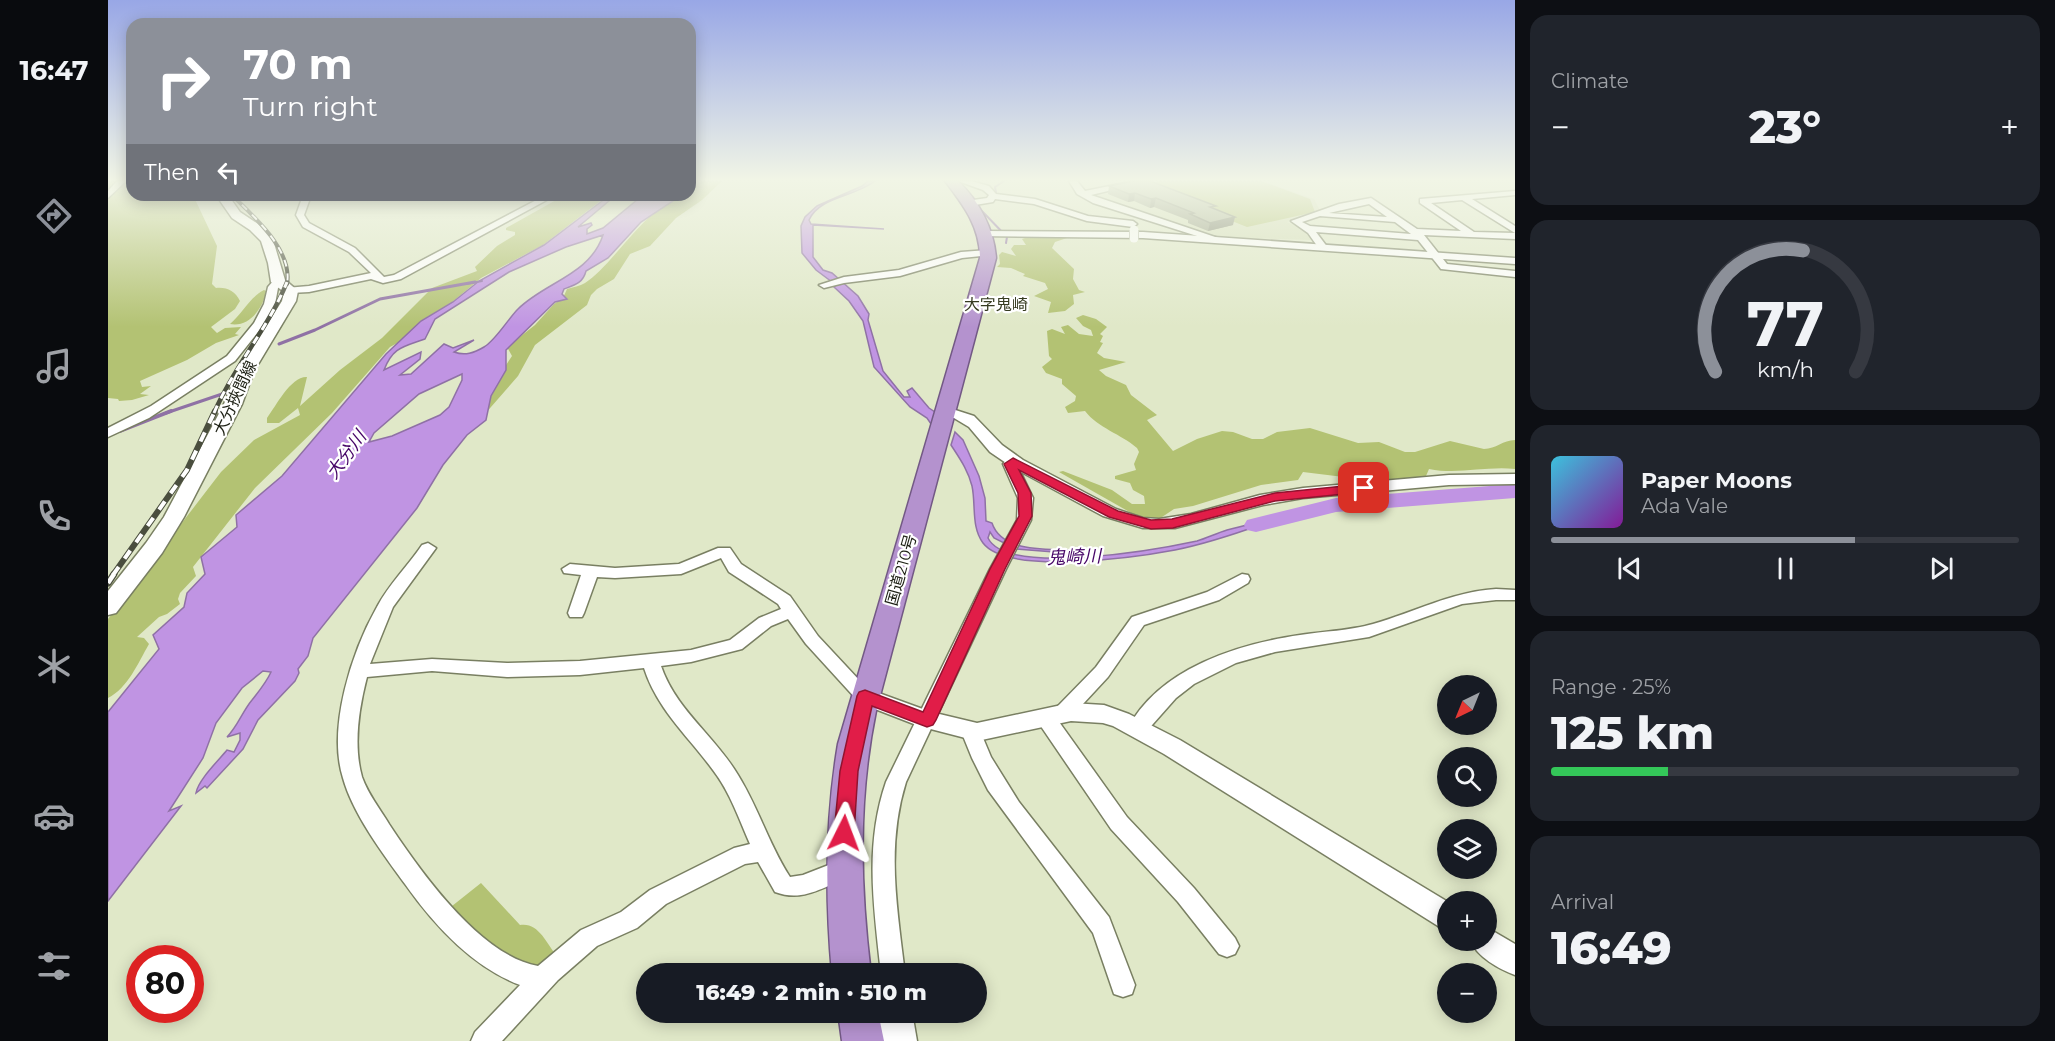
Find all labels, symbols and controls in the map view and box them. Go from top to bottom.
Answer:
text: 70 m [243,38,353,90]
icon: right [144,42,222,120]
text: 16:47 [19,54,89,87]
text: Climate [1551,69,1629,93]
text: Turn right [243,90,378,123]
text: 23° [1749,99,1821,154]
text: − [1551,107,1570,147]
text: + [2000,107,2019,147]
icon: left [212,156,245,189]
text: Then [144,159,200,186]
icon: directions [33,195,75,237]
text: 77 [1746,286,1824,362]
district label: 大字鬼崎 [964,295,1028,314]
icon: music [33,345,75,387]
text: km/h [1756,357,1814,383]
street label: 大分挾間線 [209,358,261,438]
water label: 大分川 [321,425,372,483]
pin [1338,462,1389,513]
text: Paper Moons [1641,467,1792,494]
icon: arrive [1347,471,1380,504]
text: Ada Vale [1641,494,1728,518]
icon: phone [33,495,75,537]
street label: 国道210号 [882,532,920,608]
water label: 鬼崎川 [1047,545,1103,569]
icon: previous [1613,552,1646,585]
icon: pause [1769,552,1802,585]
icon: next [1925,552,1958,585]
icon: climate [33,645,75,687]
north arrow [1437,675,1497,735]
map controls [1437,675,1497,1023]
text: Range · 25% [1551,675,1671,699]
text: 125 km [1551,705,1714,760]
button: search [1437,747,1497,807]
icon: car [33,795,75,837]
position arrow [812,801,876,865]
button: layers [1437,819,1497,879]
text: Arrival [1551,890,1614,914]
button: + [1437,891,1497,951]
text: 16:49 [1551,920,1672,975]
icon: filters [33,945,75,987]
speed limit sign: 80 [126,945,204,1023]
button: − [1437,963,1497,1023]
text: 16:49 · 2 min · 510 m [696,979,927,1006]

